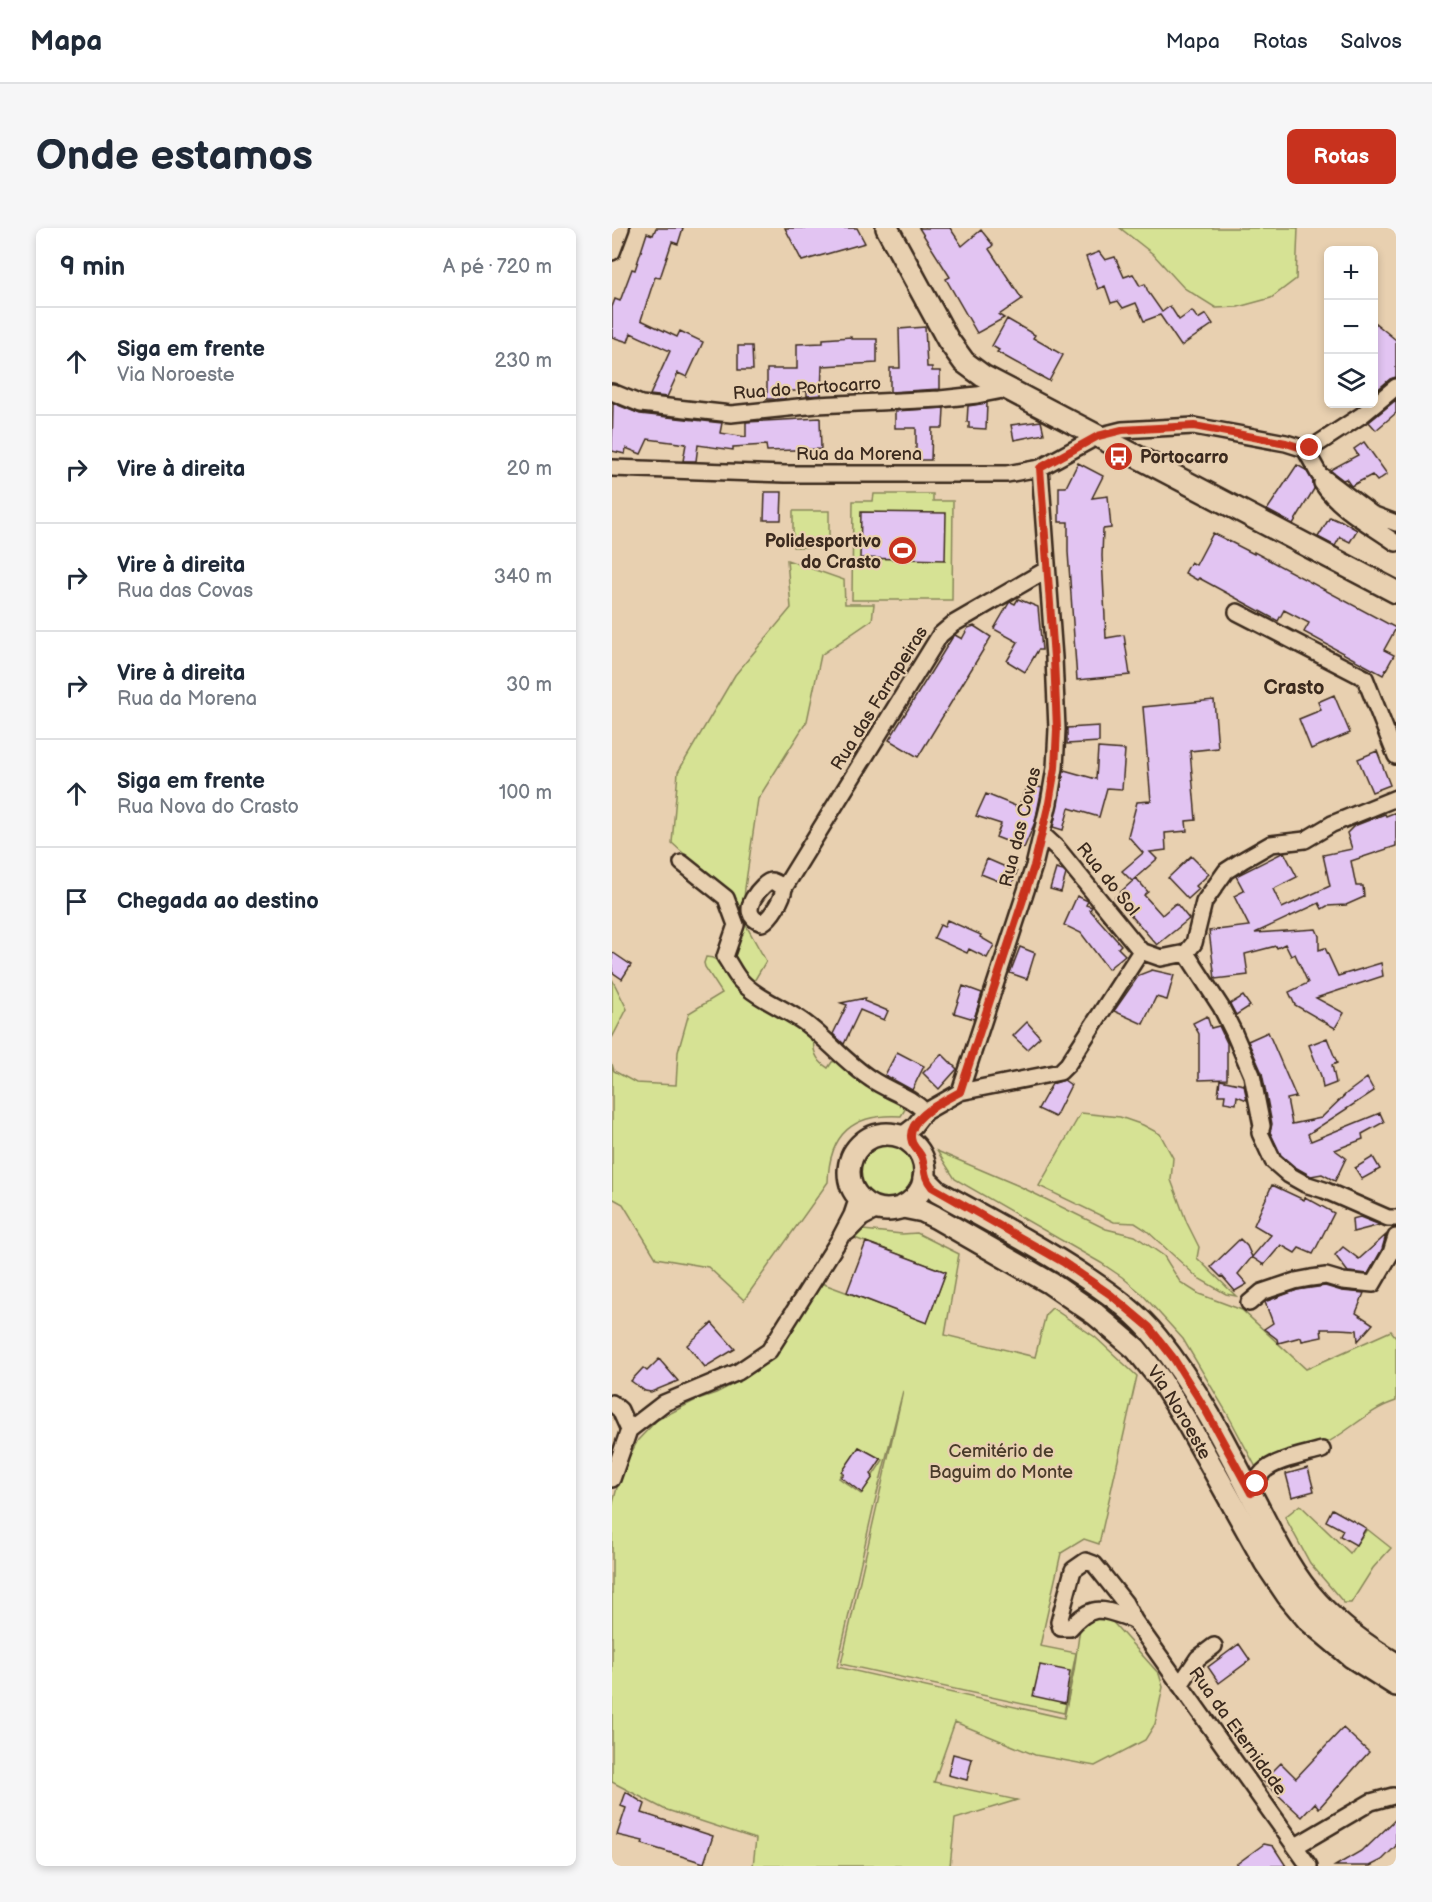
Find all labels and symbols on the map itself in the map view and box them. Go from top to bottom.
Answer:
street label: Rua do Portocarro [732,373,882,404]
route end [1296,434,1322,460]
bus stop icon: Portocarro [1103,441,1135,473]
street label: Rua da Morena [796,444,922,465]
place label: Portocarro [1140,447,1229,468]
place label: Polidesportivo do Crasto [765,531,881,573]
sports icon: Polidesportivo do Crasto [886,535,918,567]
street label: Rua das Farrapeiras [827,622,932,774]
district label: Crasto [1264,676,1324,700]
street label: Rua das Covas [995,765,1046,889]
street label: Rua do Sol [1072,838,1143,920]
street label: Via Noroeste [1142,1362,1216,1463]
park label: Cemitério de Baguim do Monte [929,1441,1073,1483]
route start [1242,1470,1268,1496]
street label: Rua da Eternidade [1184,1663,1291,1800]

